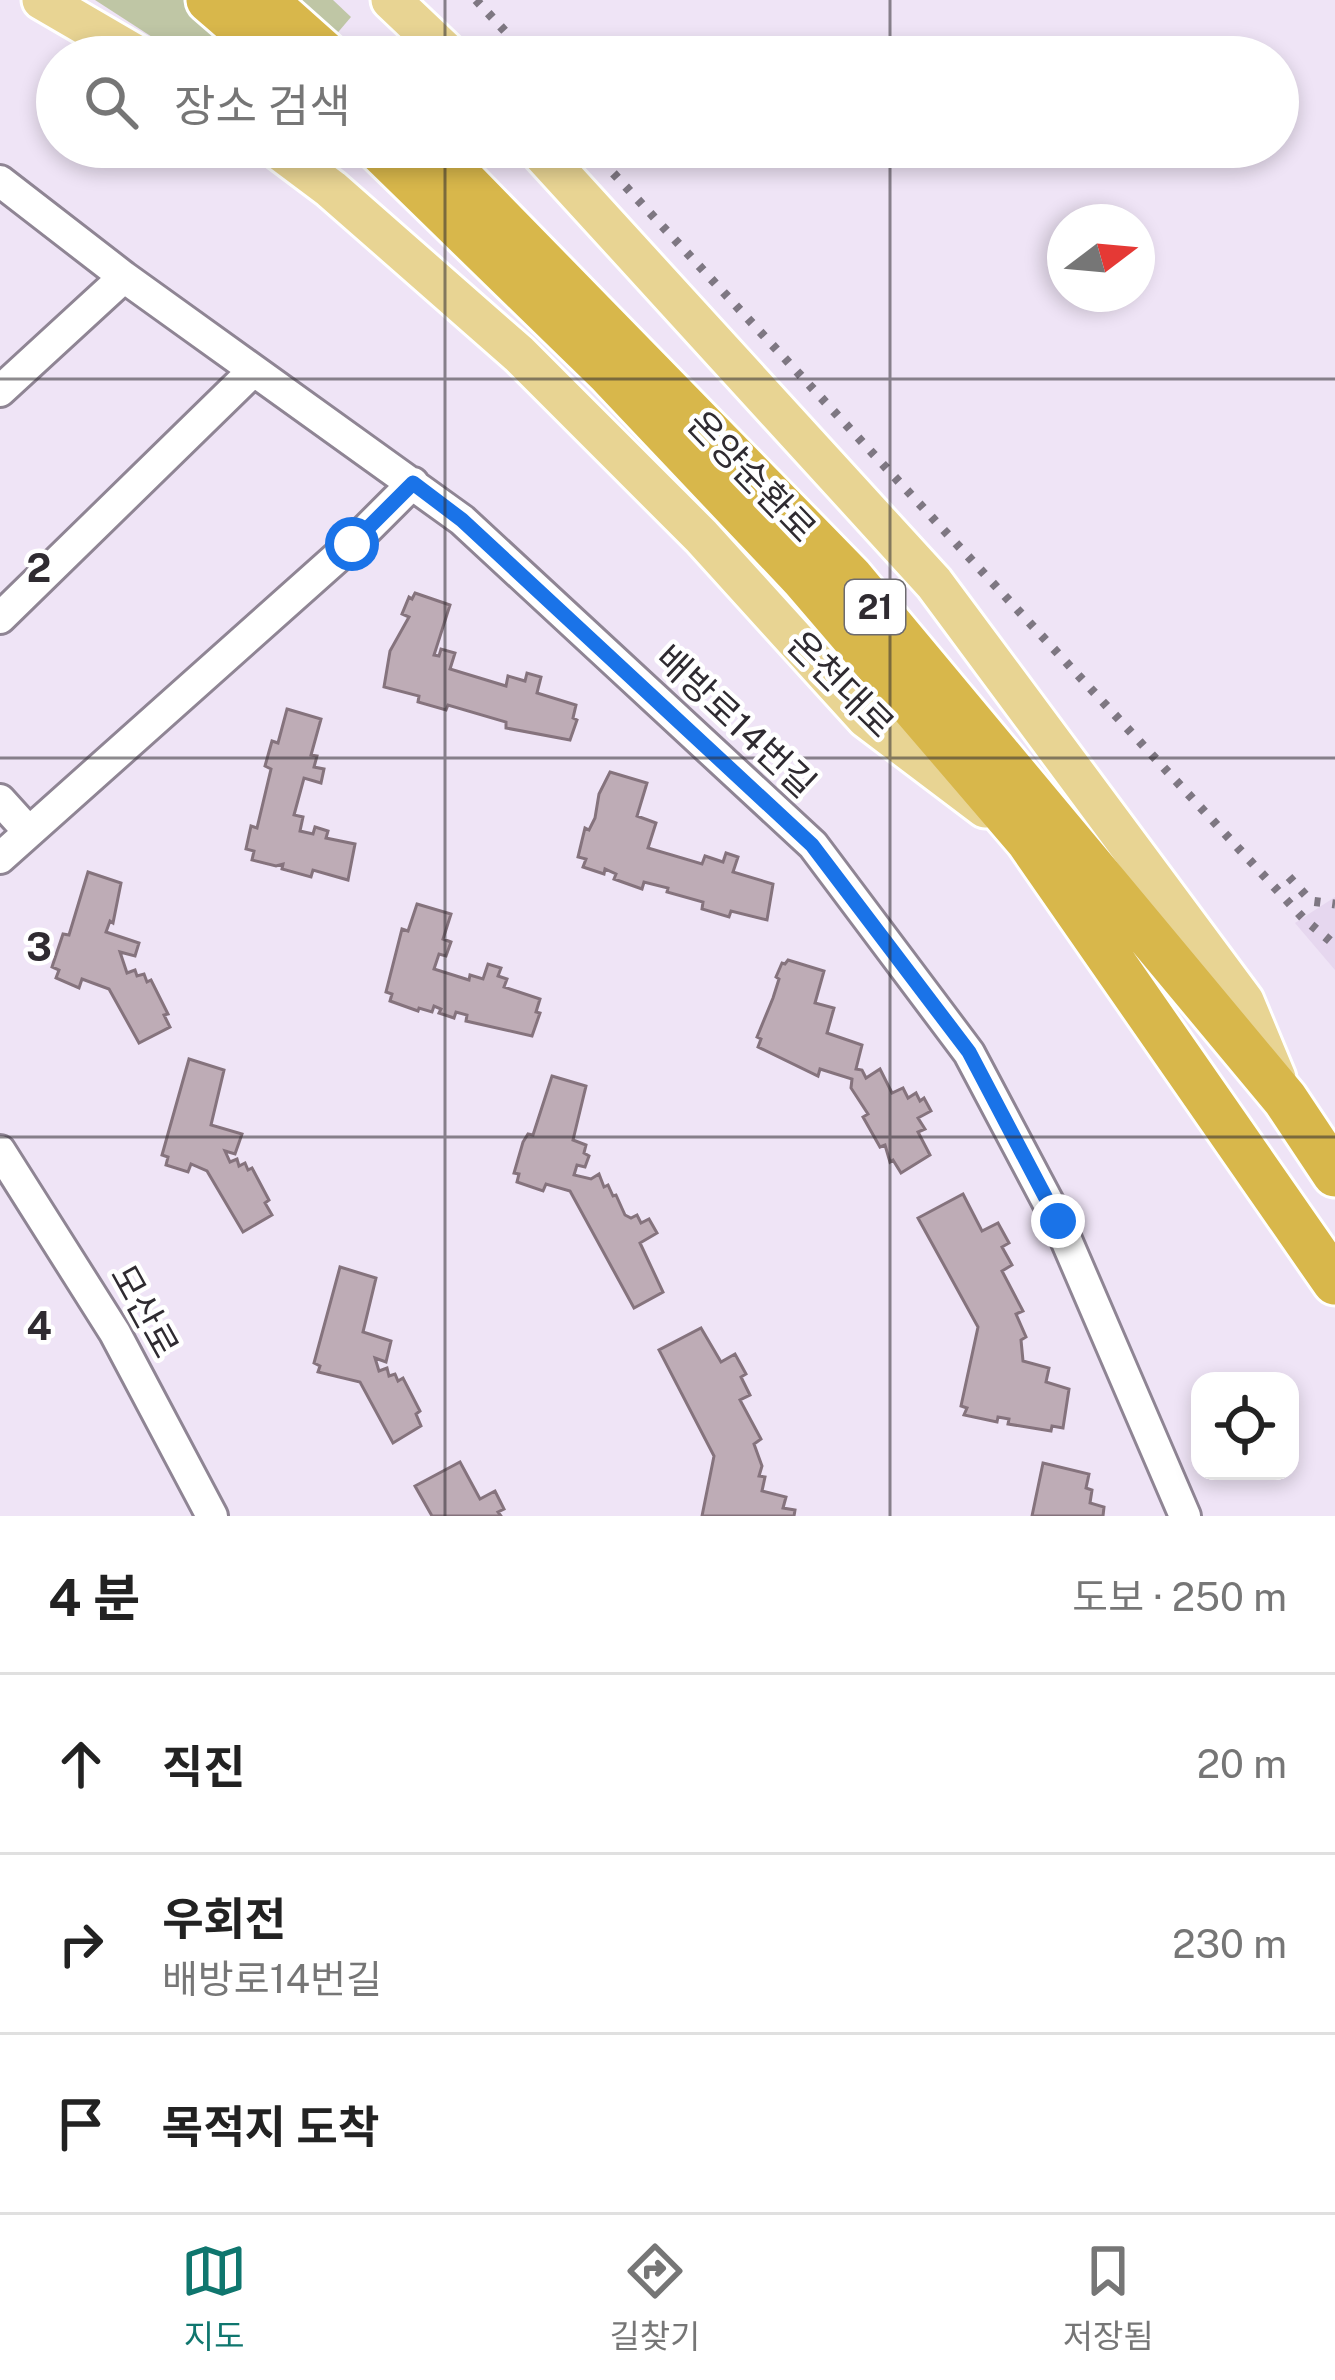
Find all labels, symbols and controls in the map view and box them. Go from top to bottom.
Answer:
search box [36,36,1299,168]
icon: search [78,69,144,135]
text: 장소 검색 [174,79,351,132]
north arrow [1047,204,1155,312]
street label: 온양순환로 [679,402,825,550]
route start [325,517,379,571]
text: 2 [27,545,51,591]
road number: 21 [845,580,905,634]
street label: 온천대로 [779,622,903,746]
street label: 배방로14번길 [647,636,825,806]
text: 3 [26,924,52,970]
route end [1031,1194,1085,1248]
street label: 모산로 [103,1257,187,1365]
text: 4 [26,1303,52,1349]
map controls [1191,1372,1299,1480]
button: locate [1191,1372,1299,1480]
text: 4 분 [48,1568,140,1627]
text: 도보 · 250 m [1072,1574,1287,1620]
icon: ahead [48,1731,114,1797]
text: 직진 [162,1740,245,1793]
text: 20 m [1197,1741,1287,1787]
text: 우회전 [162,1892,286,1945]
icon: right [48,1911,114,1977]
text: 230 m [1172,1921,1287,1967]
text: 배방로14번길 [162,1956,382,2002]
icon: arrive [48,2091,114,2157]
text: 목적지 도착 [162,2100,379,2153]
tab: 지도 [181,2238,247,2358]
tab: 길찾기 [609,2238,700,2358]
tab: 저장됨 [1063,2238,1154,2358]

